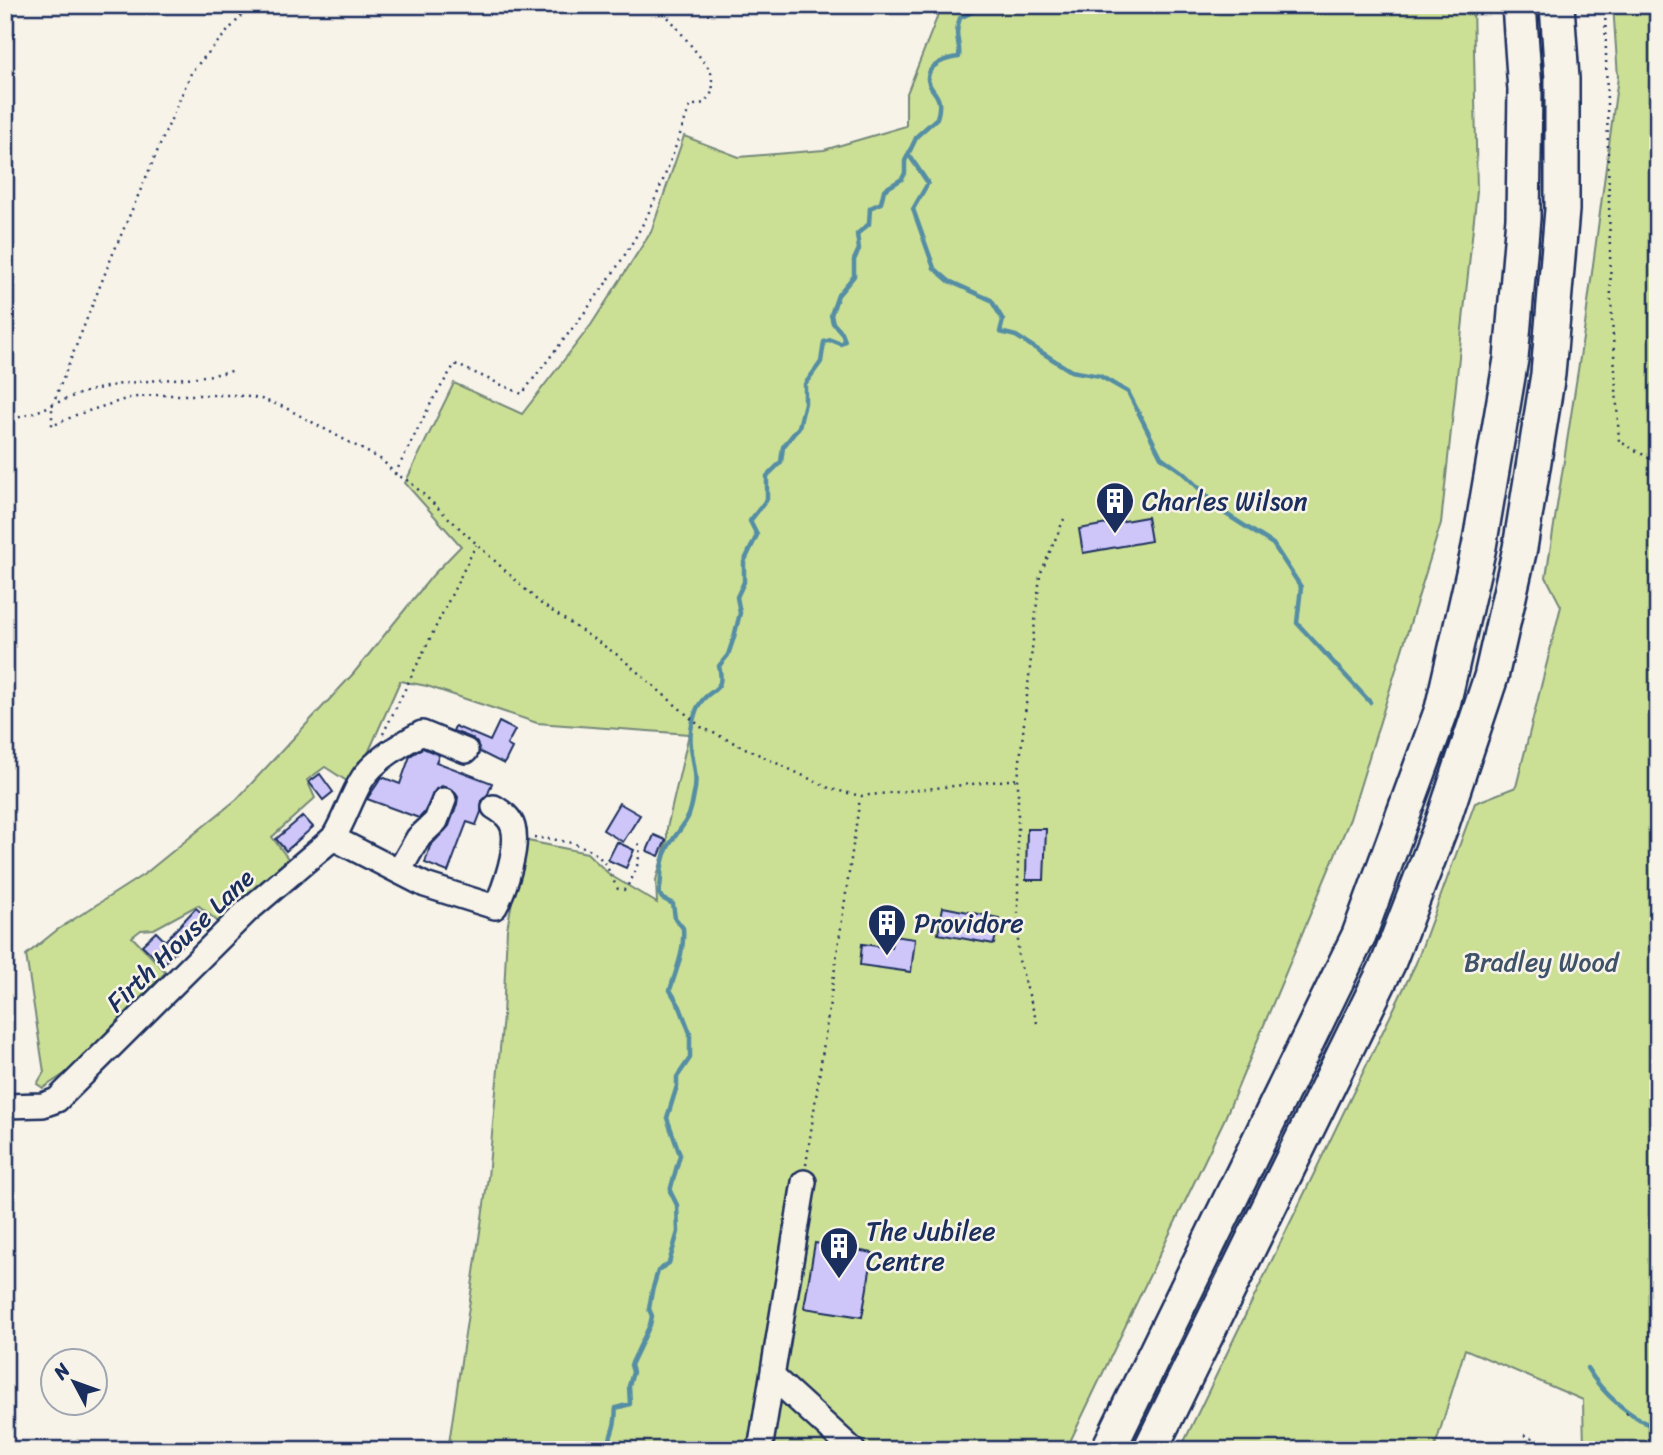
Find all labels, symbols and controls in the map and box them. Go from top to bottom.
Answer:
place label: Charles Wilson [1142,478,1308,524]
building icon: Charles Wilson [1094,480,1136,535]
street label: Firth House Lane [95,856,266,1024]
place label: Providore [914,900,1024,946]
building icon: Providore [866,902,908,957]
park label: Bradley Wood [1464,939,1621,985]
place label: The Jubilee Centre [866,1208,996,1284]
building icon: The Jubilee Centre [818,1225,860,1280]
north arrow [38,1346,108,1416]
text: N [44,1355,79,1388]

